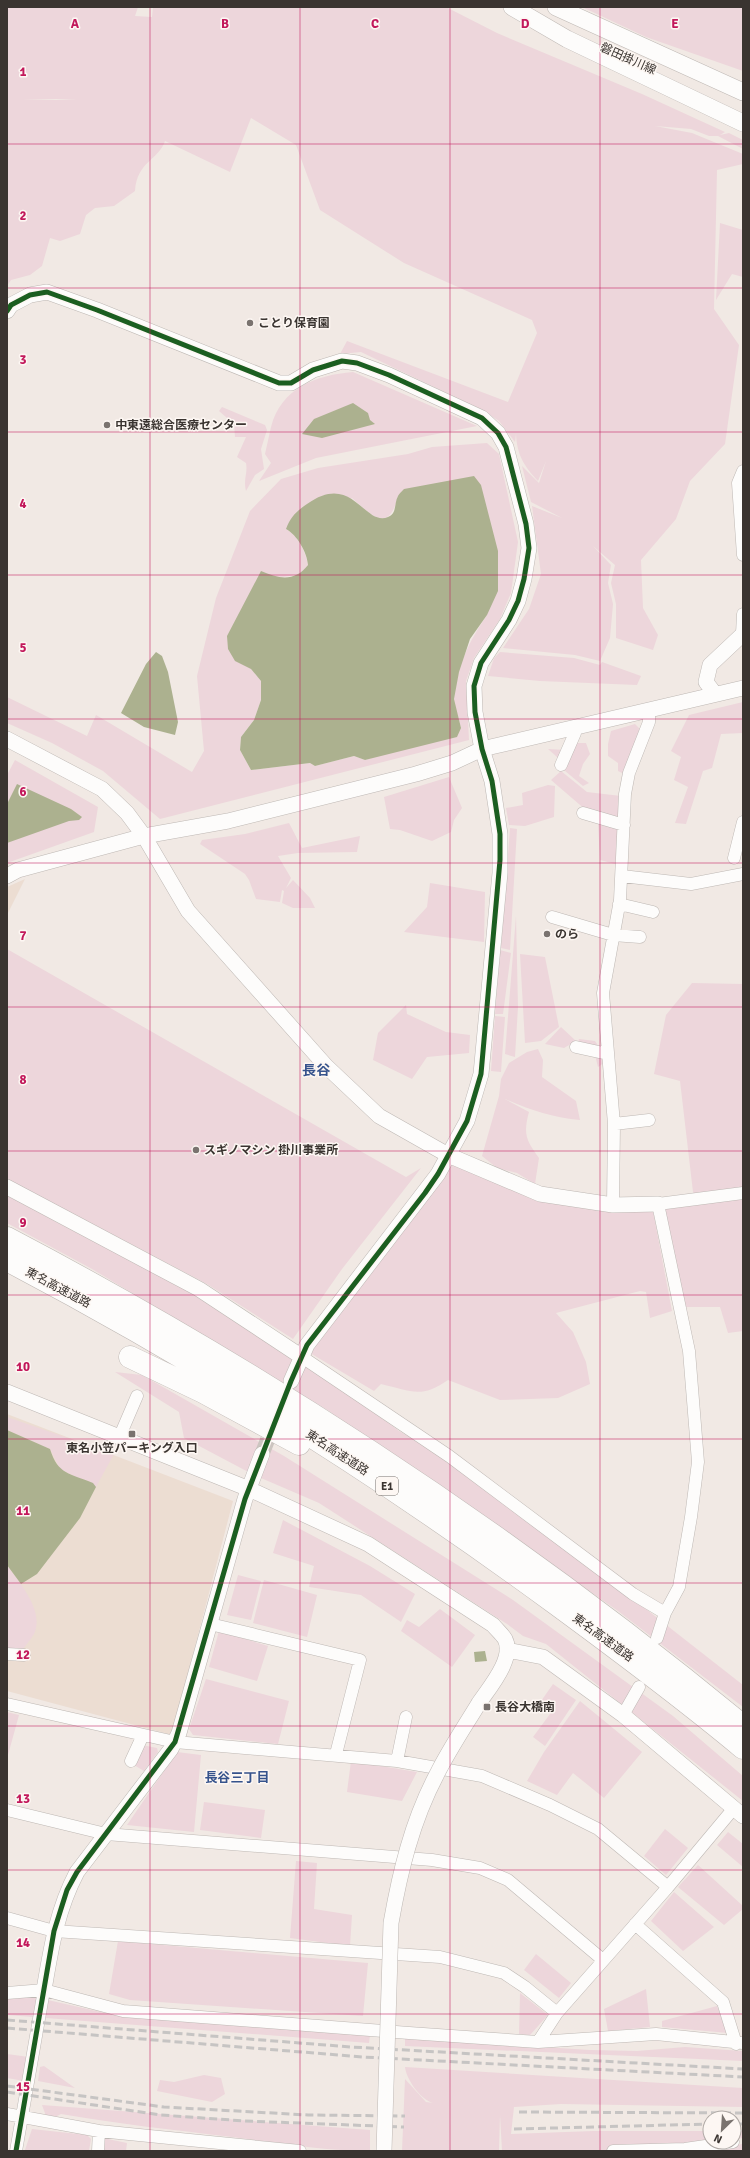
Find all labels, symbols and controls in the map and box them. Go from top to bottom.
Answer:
text: A [71,16,80,32]
text: B [221,16,229,32]
text: C [371,16,379,32]
text: D [521,16,530,32]
text: E [671,16,679,32]
street label: 磐田掛川線 [598,40,658,78]
text: 1 [19,64,27,80]
text: 2 [19,208,27,224]
place label: ことり保育園 [258,316,330,331]
marker: ことり保育園 [245,318,255,328]
text: 3 [19,352,27,368]
place label: 中東遠総合医療センター [115,418,247,433]
marker: 中東遠総合医療センター [102,420,112,430]
text: 4 [19,496,27,512]
text: 5 [19,640,27,656]
text: 6 [19,784,27,800]
place label: のら [555,927,579,942]
text: 7 [19,928,27,944]
marker: のら [542,929,552,939]
district label: 長谷 [302,1062,331,1079]
text: 8 [19,1072,27,1088]
place label: スギノマシン 掛川事業所 [204,1143,338,1158]
marker: スギノマシン 掛川事業所 [191,1145,201,1155]
text: 9 [19,1215,27,1231]
street label: 東名高速道路 [23,1264,93,1312]
text: 10 [16,1359,30,1375]
street label: 東名高速道路 [303,1427,371,1479]
marker: 東名小笠パーキング入口 [127,1429,137,1439]
place label: 東名小笠パーキング入口 [66,1441,198,1456]
road number: E1 [376,1477,398,1495]
text: 11 [16,1503,30,1519]
street label: 東名高速道路 [569,1611,637,1665]
text: 12 [16,1647,30,1663]
place label: 長谷大橋南 [495,1700,555,1715]
marker: 長谷大橋南 [482,1702,492,1712]
district label: 長谷三丁目 [204,1770,270,1786]
text: 13 [16,1791,30,1807]
text: 14 [16,1935,30,1951]
text: 15 [16,2079,30,2095]
north arrow [702,2110,742,2150]
text: N [712,2131,724,2146]

